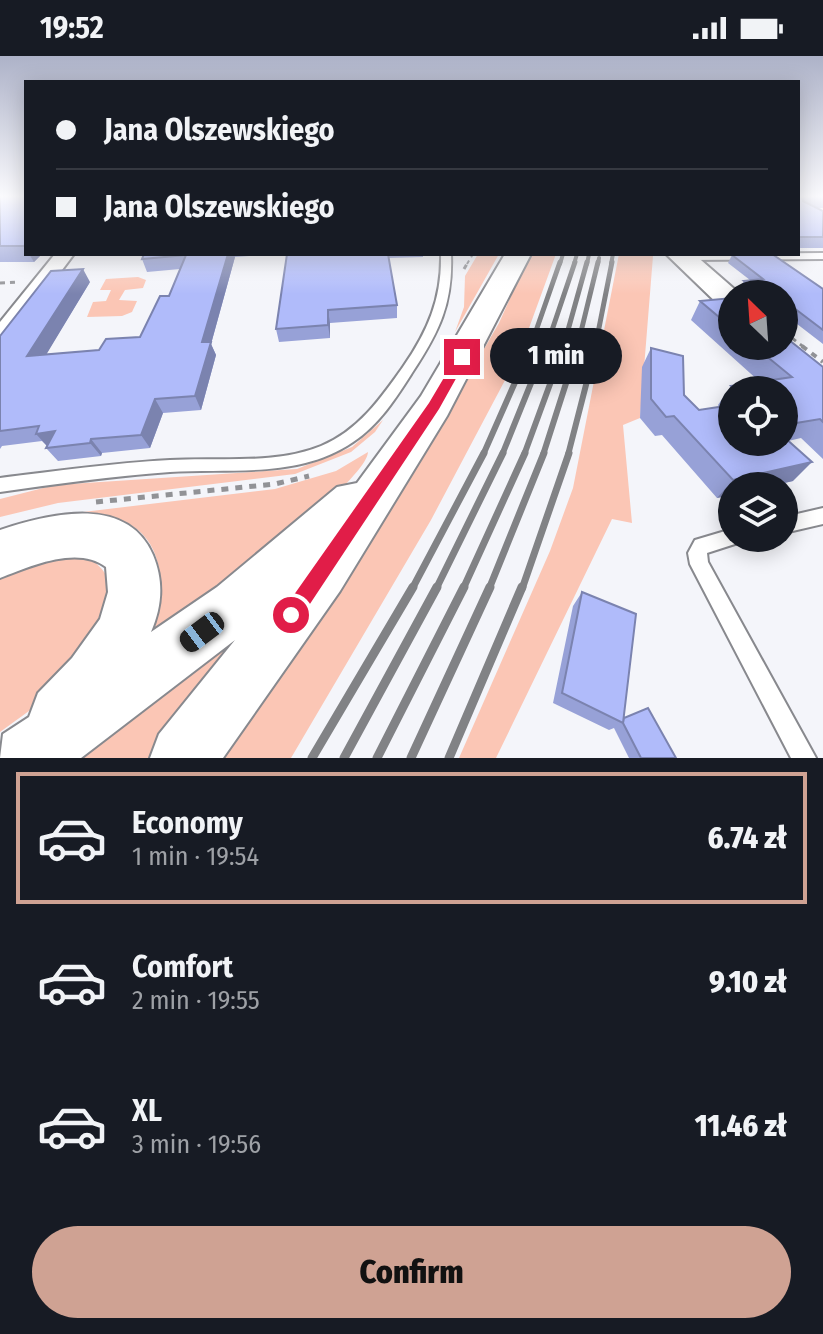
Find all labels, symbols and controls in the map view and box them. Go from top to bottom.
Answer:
text: 19:52 [40,10,104,46]
text: Jana Olszewskiego [104,112,334,148]
text: Jana Olszewskiego [104,189,334,225]
north arrow [718,280,798,360]
map controls [718,280,798,552]
callout: 1 min [490,329,622,385]
route end [444,339,480,375]
text: 1 min [528,340,584,371]
button: locate [718,376,798,456]
button: layers [718,472,798,552]
route start [273,597,309,633]
car [176,608,228,656]
icon: car [36,802,108,874]
text: Economy [132,805,243,841]
text: 6.74 zł [708,820,787,856]
text: 1 min · 19:54 [132,841,259,872]
icon: car [36,946,108,1018]
text: Comfort [132,949,233,985]
text: 9.10 zł [709,964,787,1000]
text: 2 min · 19:55 [132,985,260,1016]
icon: car [36,1090,108,1162]
text: XL [132,1093,162,1129]
text: 11.46 zł [695,1108,787,1144]
text: 3 min · 19:56 [132,1129,261,1160]
button: Confirm [32,1226,791,1318]

